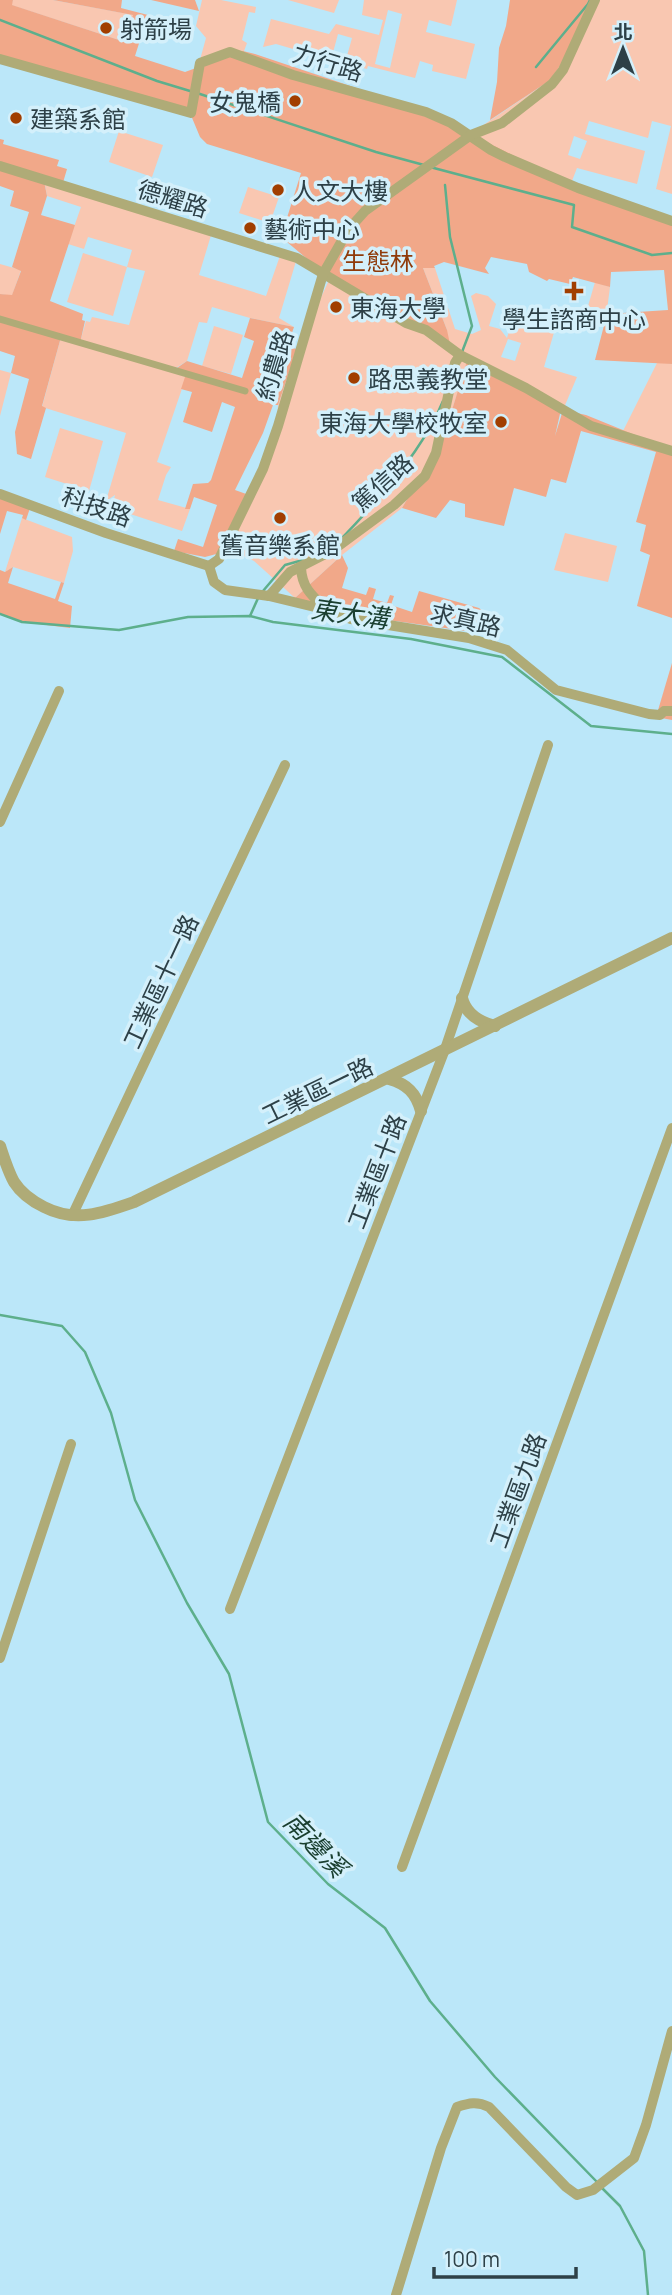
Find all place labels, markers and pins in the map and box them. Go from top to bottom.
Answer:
place label: 射箭場 [120,12,192,45]
marker: 射箭場 [98,20,114,36]
place label: 女鬼橋 [209,85,281,118]
marker: 女鬼橋 [287,93,303,109]
place label: 建築系館 [30,102,126,135]
marker: 建築系館 [8,110,24,126]
place label: 人文大樓 [292,174,388,207]
marker: 人文大樓 [270,182,286,198]
place label: 藝術中心 [264,212,360,245]
marker: 藝術中心 [242,220,258,236]
marker: 學生諮商中心 [564,281,584,301]
place label: 東海大學 [350,291,446,324]
marker: 東海大學 [328,299,344,315]
place label: 學生諮商中心 [502,302,646,335]
place label: 路思義教堂 [368,362,488,395]
marker: 路思義教堂 [346,370,362,386]
place label: 東海大學校牧室 [319,406,487,439]
marker: 東海大學校牧室 [493,414,509,430]
marker: 舊音樂系館 [272,510,288,526]
place label: 舊音樂系館 [220,528,340,561]

